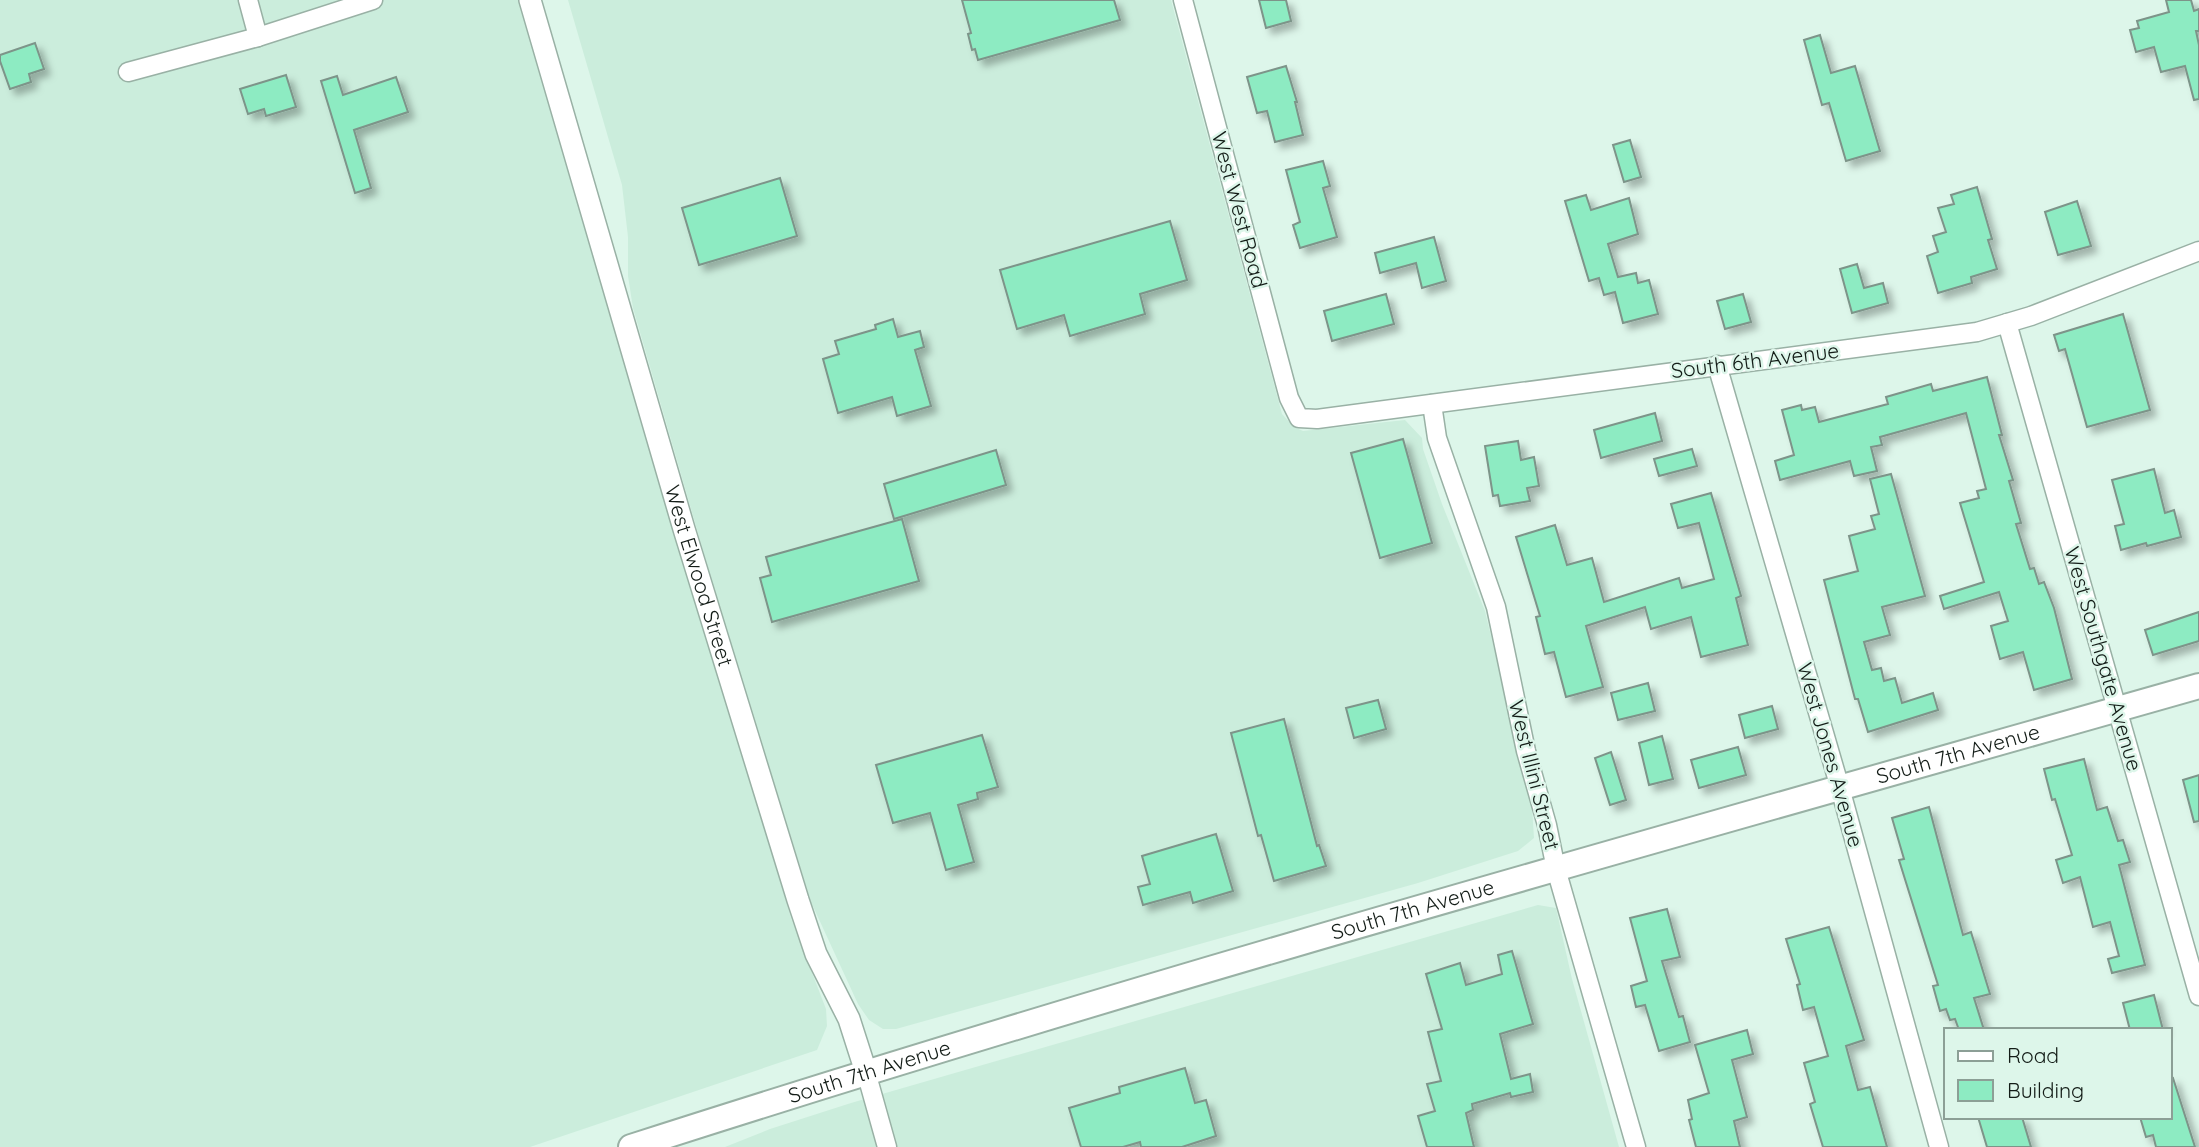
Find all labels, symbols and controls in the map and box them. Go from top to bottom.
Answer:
street label: West West Road [1207,129,1273,291]
street label: South 6th Avenue [1669,337,1840,383]
street label: West Elwood Street [660,482,739,669]
street label: West Southgate Avenue [2059,544,2148,774]
street label: West Jones Avenue [1792,660,1870,850]
street label: West Illini Street [1504,697,1566,852]
street label: South 7th Avenue [1873,718,2042,789]
street label: South 7th Avenue [1328,873,1497,945]
legend [1944,1028,2171,1119]
street label: South 7th Avenue [785,1034,954,1108]
text: Road [2007,1042,2059,1068]
text: Building [2007,1077,2084,1103]

